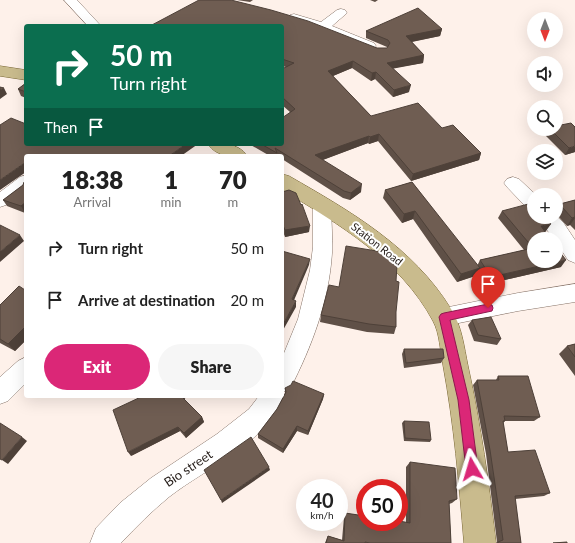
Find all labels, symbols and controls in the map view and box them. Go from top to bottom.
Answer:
north arrow [527,12,563,48]
map controls [527,12,563,268]
text: 50 m [110,38,173,72]
icon: right [44,40,96,92]
button: sound [527,56,563,92]
text: Turn right [110,72,187,94]
button: search [527,100,563,136]
icon: arrive [85,116,107,138]
text: Then [44,118,77,136]
button: layers [527,144,563,180]
text: 18:38 [61,165,123,194]
text: 1 [164,165,178,194]
text: 70 [219,165,247,194]
button: + [527,188,563,224]
text: Arrival [74,194,111,210]
text: min [161,194,182,210]
text: m [227,194,238,210]
street label: Station Road [349,220,406,268]
button: − [527,232,563,268]
icon: right [44,237,66,259]
text: Turn right [78,239,143,257]
text: 50 m [230,239,264,257]
pin [471,267,505,308]
icon: arrive [477,273,499,295]
icon: arrive [44,289,66,311]
text: Arrive at destination [78,291,215,309]
text: 20 m [230,291,264,309]
button: Exit [44,344,150,390]
button: Share [158,344,264,390]
street label: Bio street [161,446,216,490]
position arrow [451,448,493,490]
speed limit sign: 50 [356,479,408,531]
text: 40 [310,488,334,512]
text: km/h [310,509,334,521]

